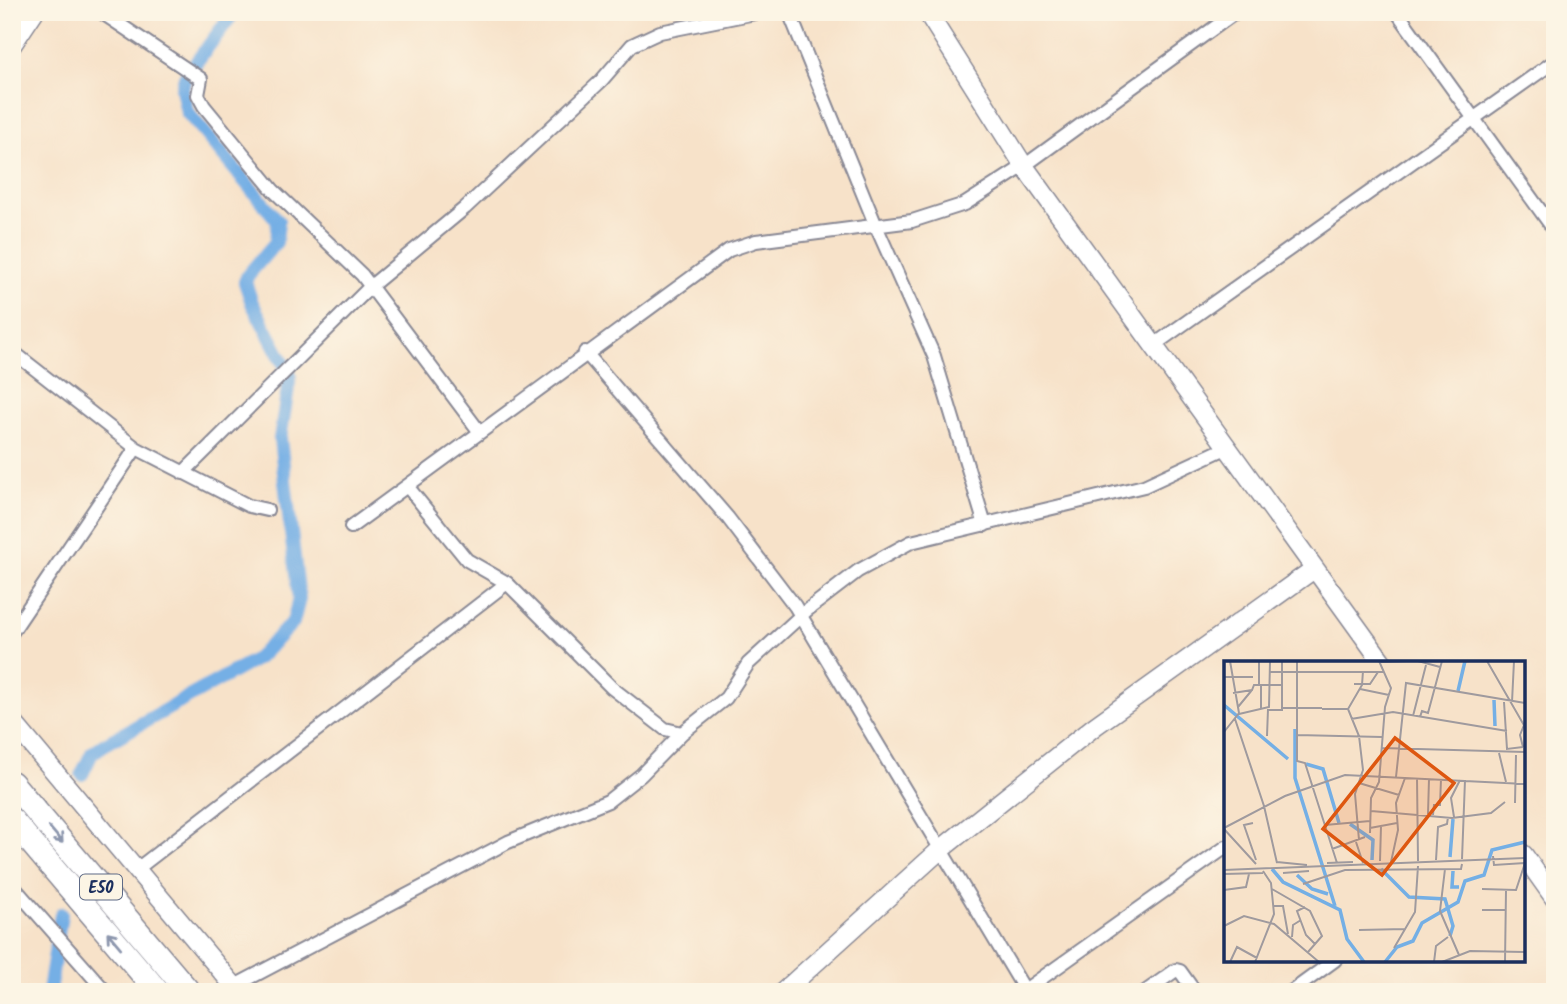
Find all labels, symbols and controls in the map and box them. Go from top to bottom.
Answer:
inset map [1224,661,1525,962]
one-way arrow [48,825,64,843]
road number: E50 [80,874,122,900]
one-way arrow [106,931,121,949]

